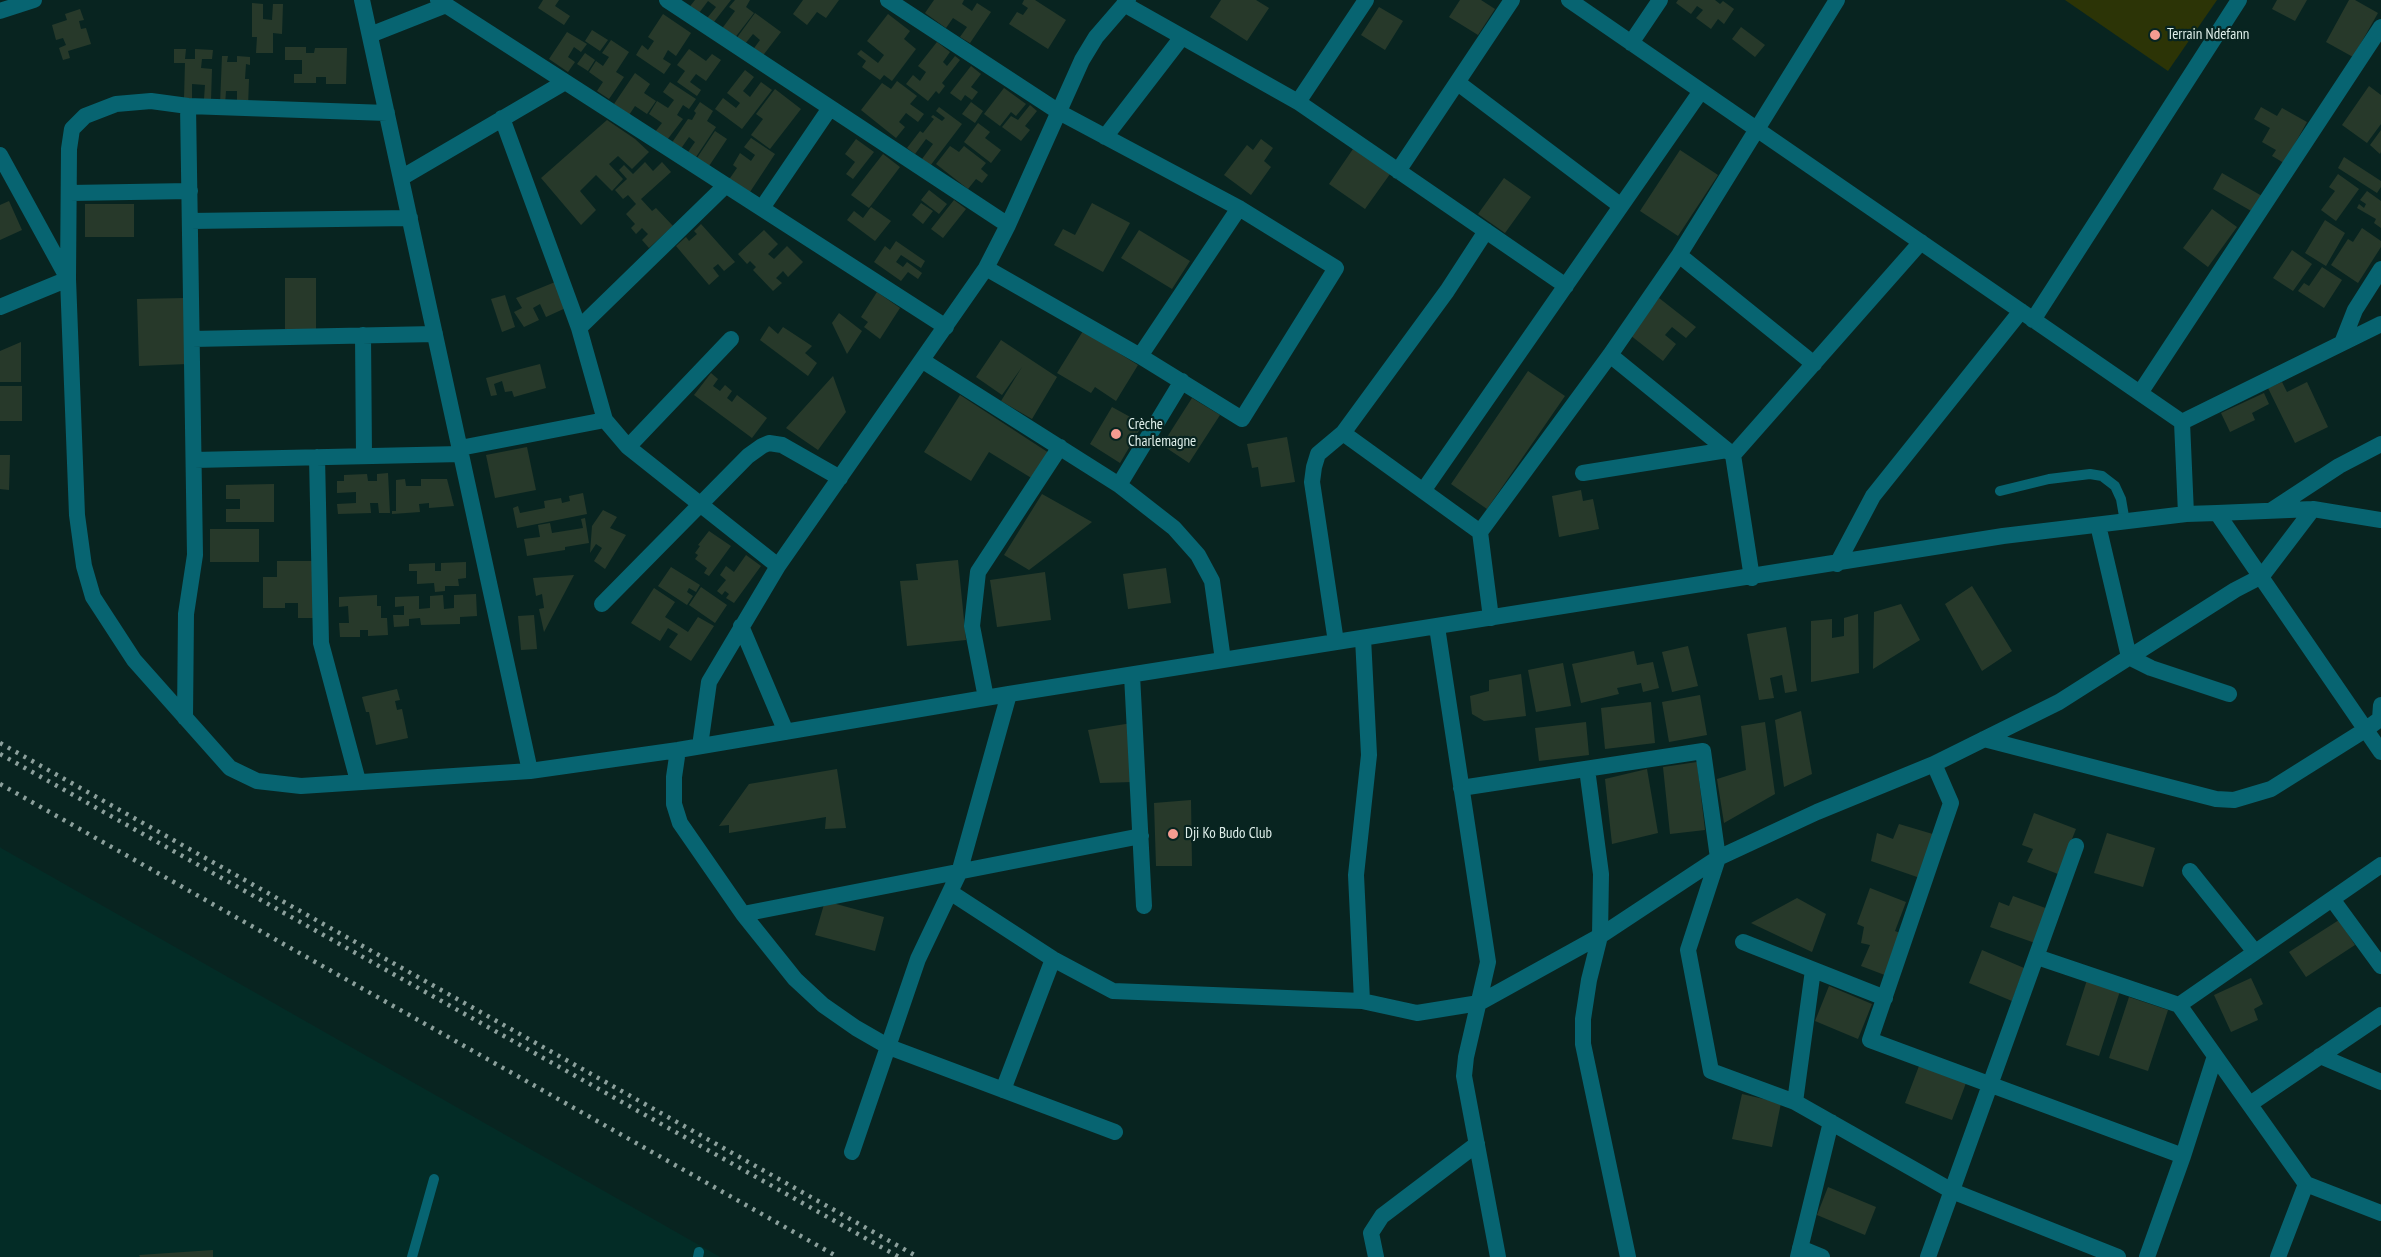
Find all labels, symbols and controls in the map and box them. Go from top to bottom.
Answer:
place label: Terrain Ndefann [2167,26,2249,44]
marker: Terrain Ndefann [2148,28,2162,42]
place label: Crèche Charlemagne [1128,416,1196,451]
marker: Crèche Charlemagne [1109,427,1123,441]
place label: Dji Ko Budo Club [1185,825,1272,843]
marker: Dji Ko Budo Club [1166,827,1180,841]

